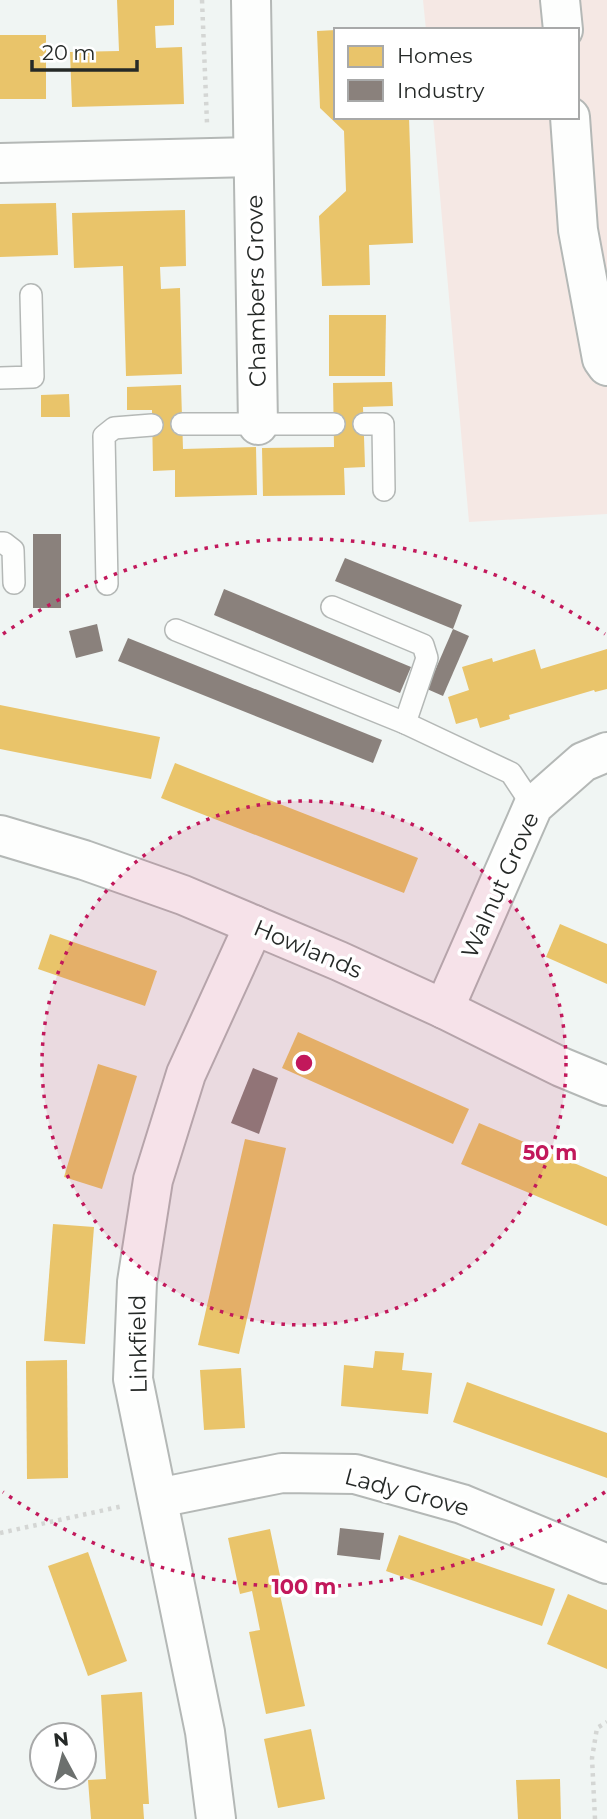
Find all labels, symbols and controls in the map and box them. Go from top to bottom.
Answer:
scale bar [32,28,136,72]
legend [334,28,579,119]
text: 20 m [42,40,96,65]
text: Homes [397,43,472,68]
text: Industry [397,78,485,103]
street label: Chambers Grove [240,194,272,388]
street label: Walnut Grove [455,807,545,963]
street label: Howlands [250,914,366,984]
centre of rings [292,1051,316,1075]
text: 50 m [523,1140,577,1165]
street label: Linkfield [123,1294,153,1394]
street label: Lady Grove [342,1462,472,1522]
text: 100 m [272,1574,336,1599]
north arrow [28,1721,98,1791]
text: N [52,1727,70,1752]

